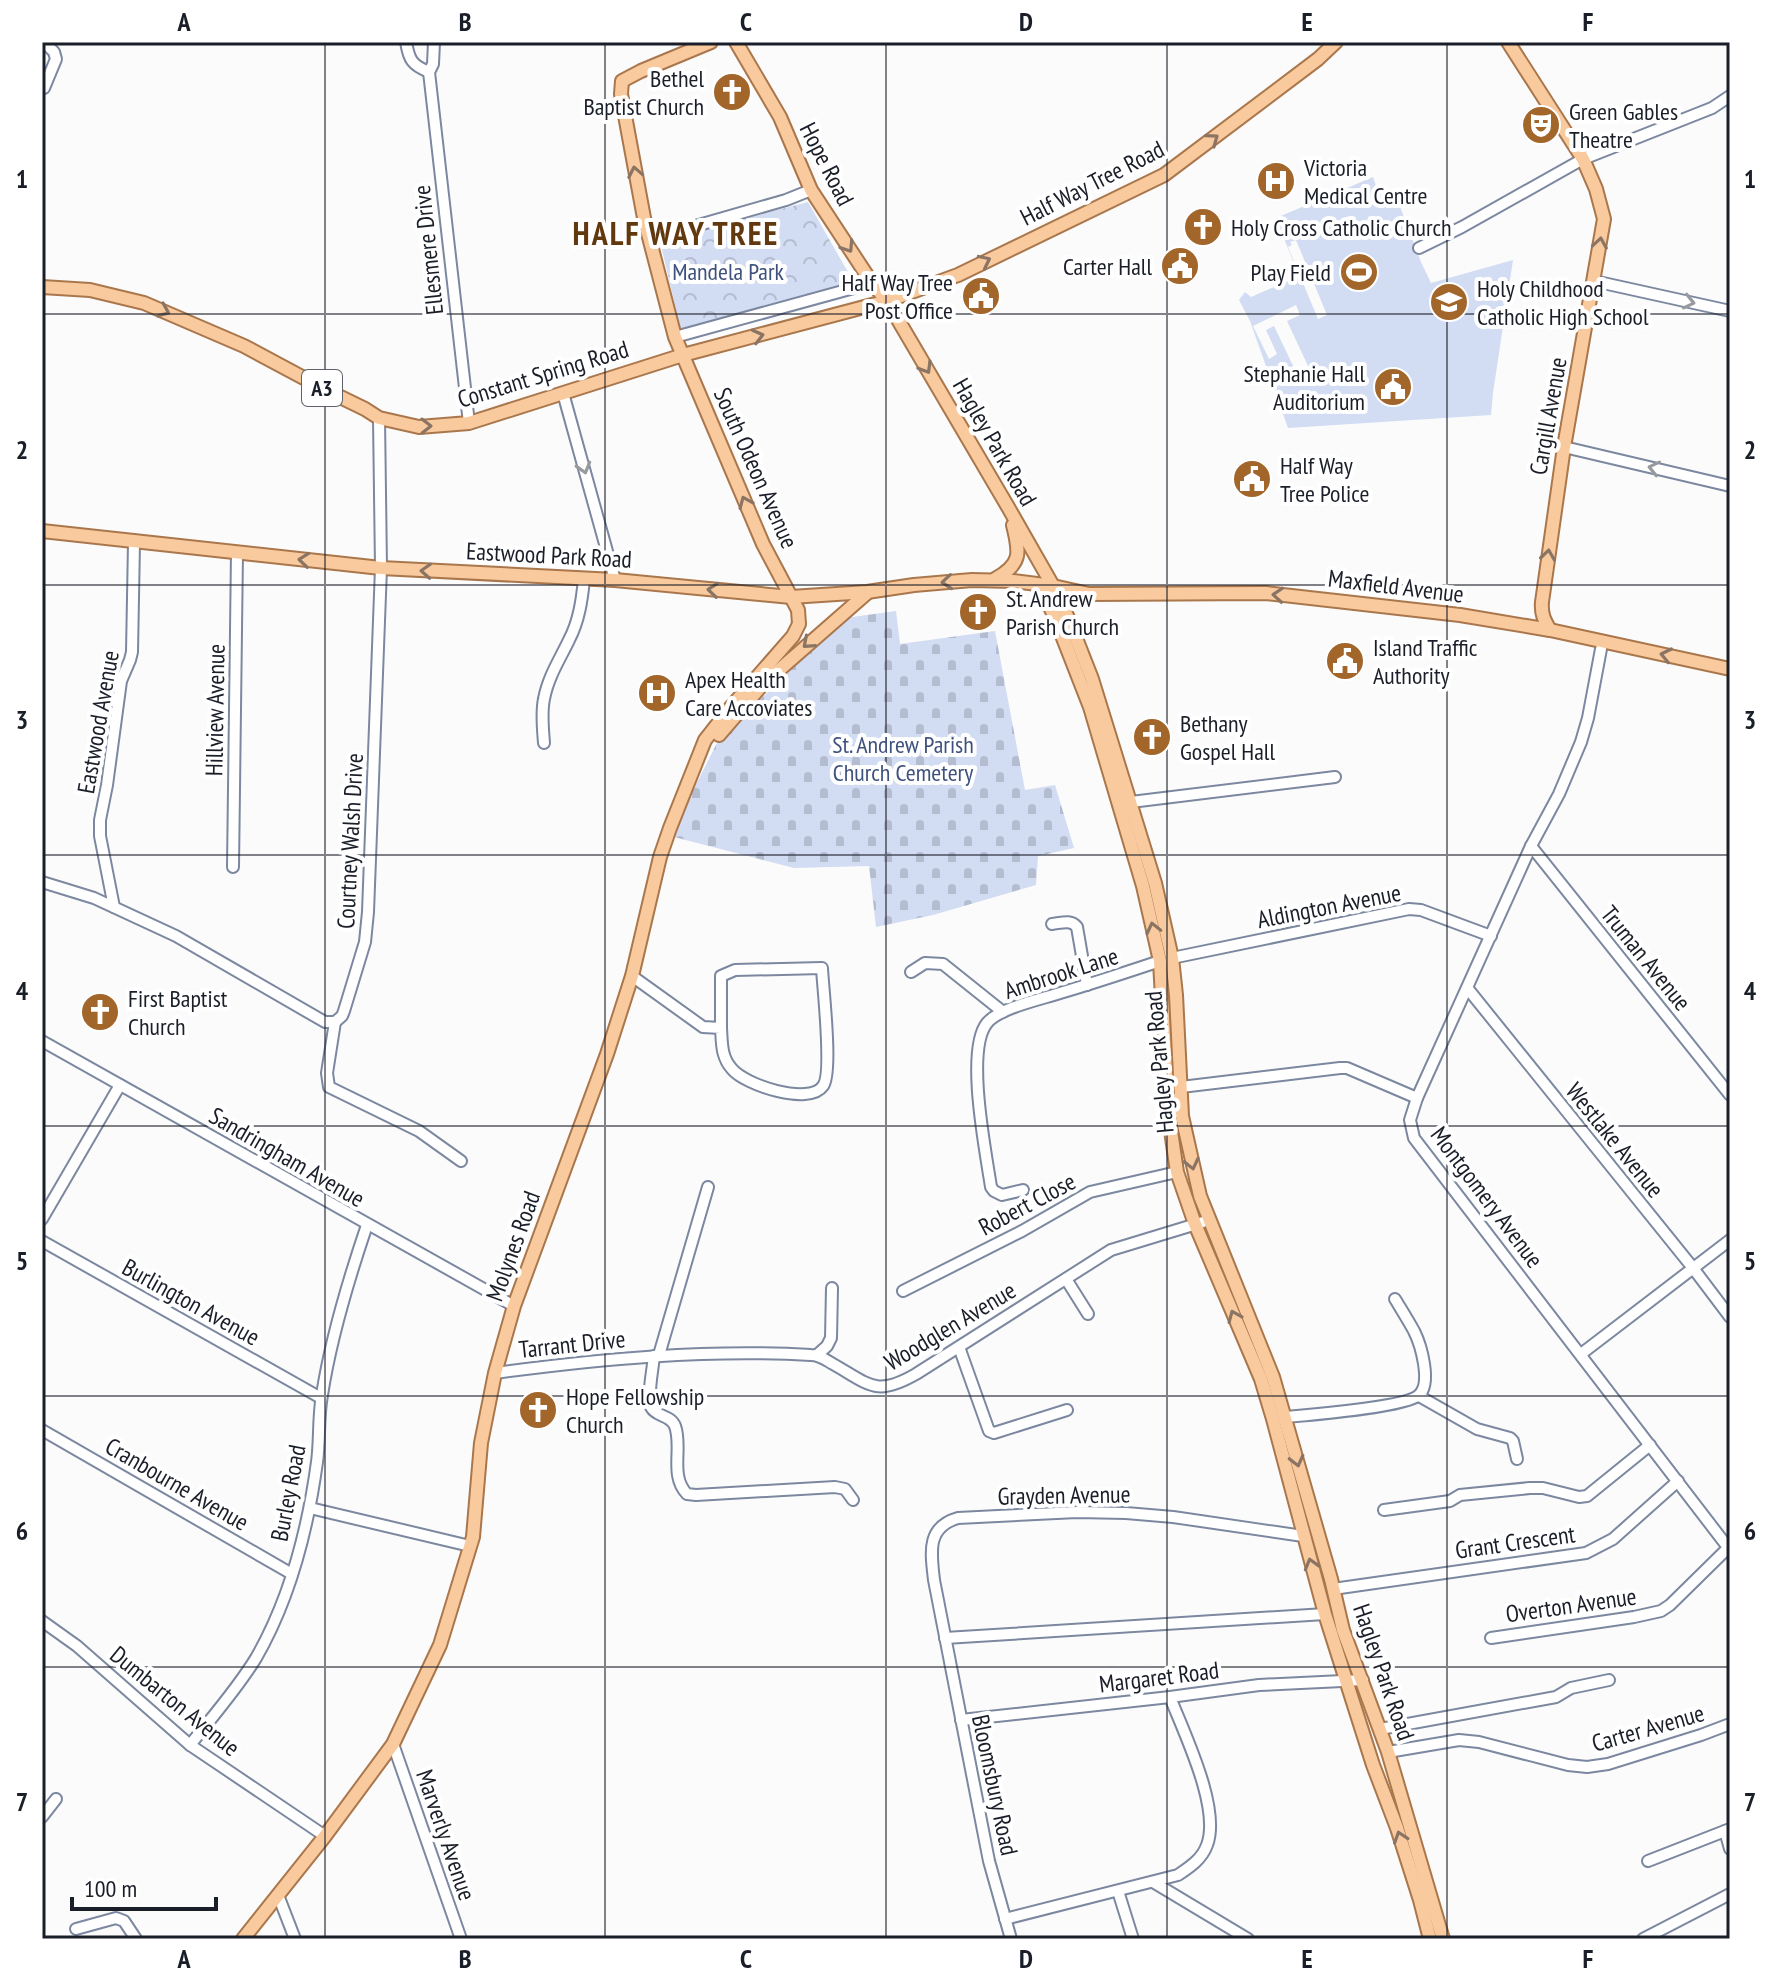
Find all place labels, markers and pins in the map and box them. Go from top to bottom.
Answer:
place label: Bethel Baptist Church [583,63,704,122]
church icon: Bethel Baptist Church [711,71,753,113]
place label: Green Gables Theatre [1569,96,1678,155]
theatre icon: Green Gables Theatre [1520,104,1562,146]
place label: Victoria Medical Centre [1303,152,1427,211]
hospital icon: Victoria Medical Centre [1255,160,1297,202]
church icon: Holy Cross Catholic Church [1182,206,1224,248]
place label: Holy Cross Catholic Church [1231,212,1452,243]
public building icon: Carter Hall [1159,245,1201,287]
place label: Carter Hall [1063,251,1152,282]
sports icon: Play Field [1338,251,1380,293]
place label: Play Field [1251,257,1331,288]
place label: Half Way Tree Post Office [841,267,953,326]
place label: Holy Childhood Catholic High School [1477,273,1649,332]
public building icon: Half Way Tree Post Office [960,275,1002,317]
school or university icon: Holy Childhood Catholic High School [1428,281,1470,323]
place label: Stephanie Hall Auditorium [1243,358,1365,417]
public building icon: Stephanie Hall Auditorium [1372,366,1414,408]
place label: Half Way Tree Police [1280,450,1369,509]
public building icon: Half Way Tree Police [1231,458,1273,500]
place label: St. Andrew Parish Church [1006,583,1119,642]
church icon: St. Andrew Parish Church [957,591,999,633]
place label: Island Traffic Authority [1373,632,1478,691]
public building icon: Island Traffic Authority [1324,640,1366,682]
place label: Apex Health Care Accoviates [685,664,812,723]
hospital icon: Apex Health Care Accoviates [636,672,678,714]
place label: Bethany Gospel Hall [1180,708,1275,767]
church icon: Bethany Gospel Hall [1131,716,1173,758]
place label: First Baptist Church [128,983,228,1042]
church icon: First Baptist Church [79,991,121,1033]
place label: Hope Fellowship Church [566,1381,704,1440]
church icon: Hope Fellowship Church [517,1389,559,1431]

